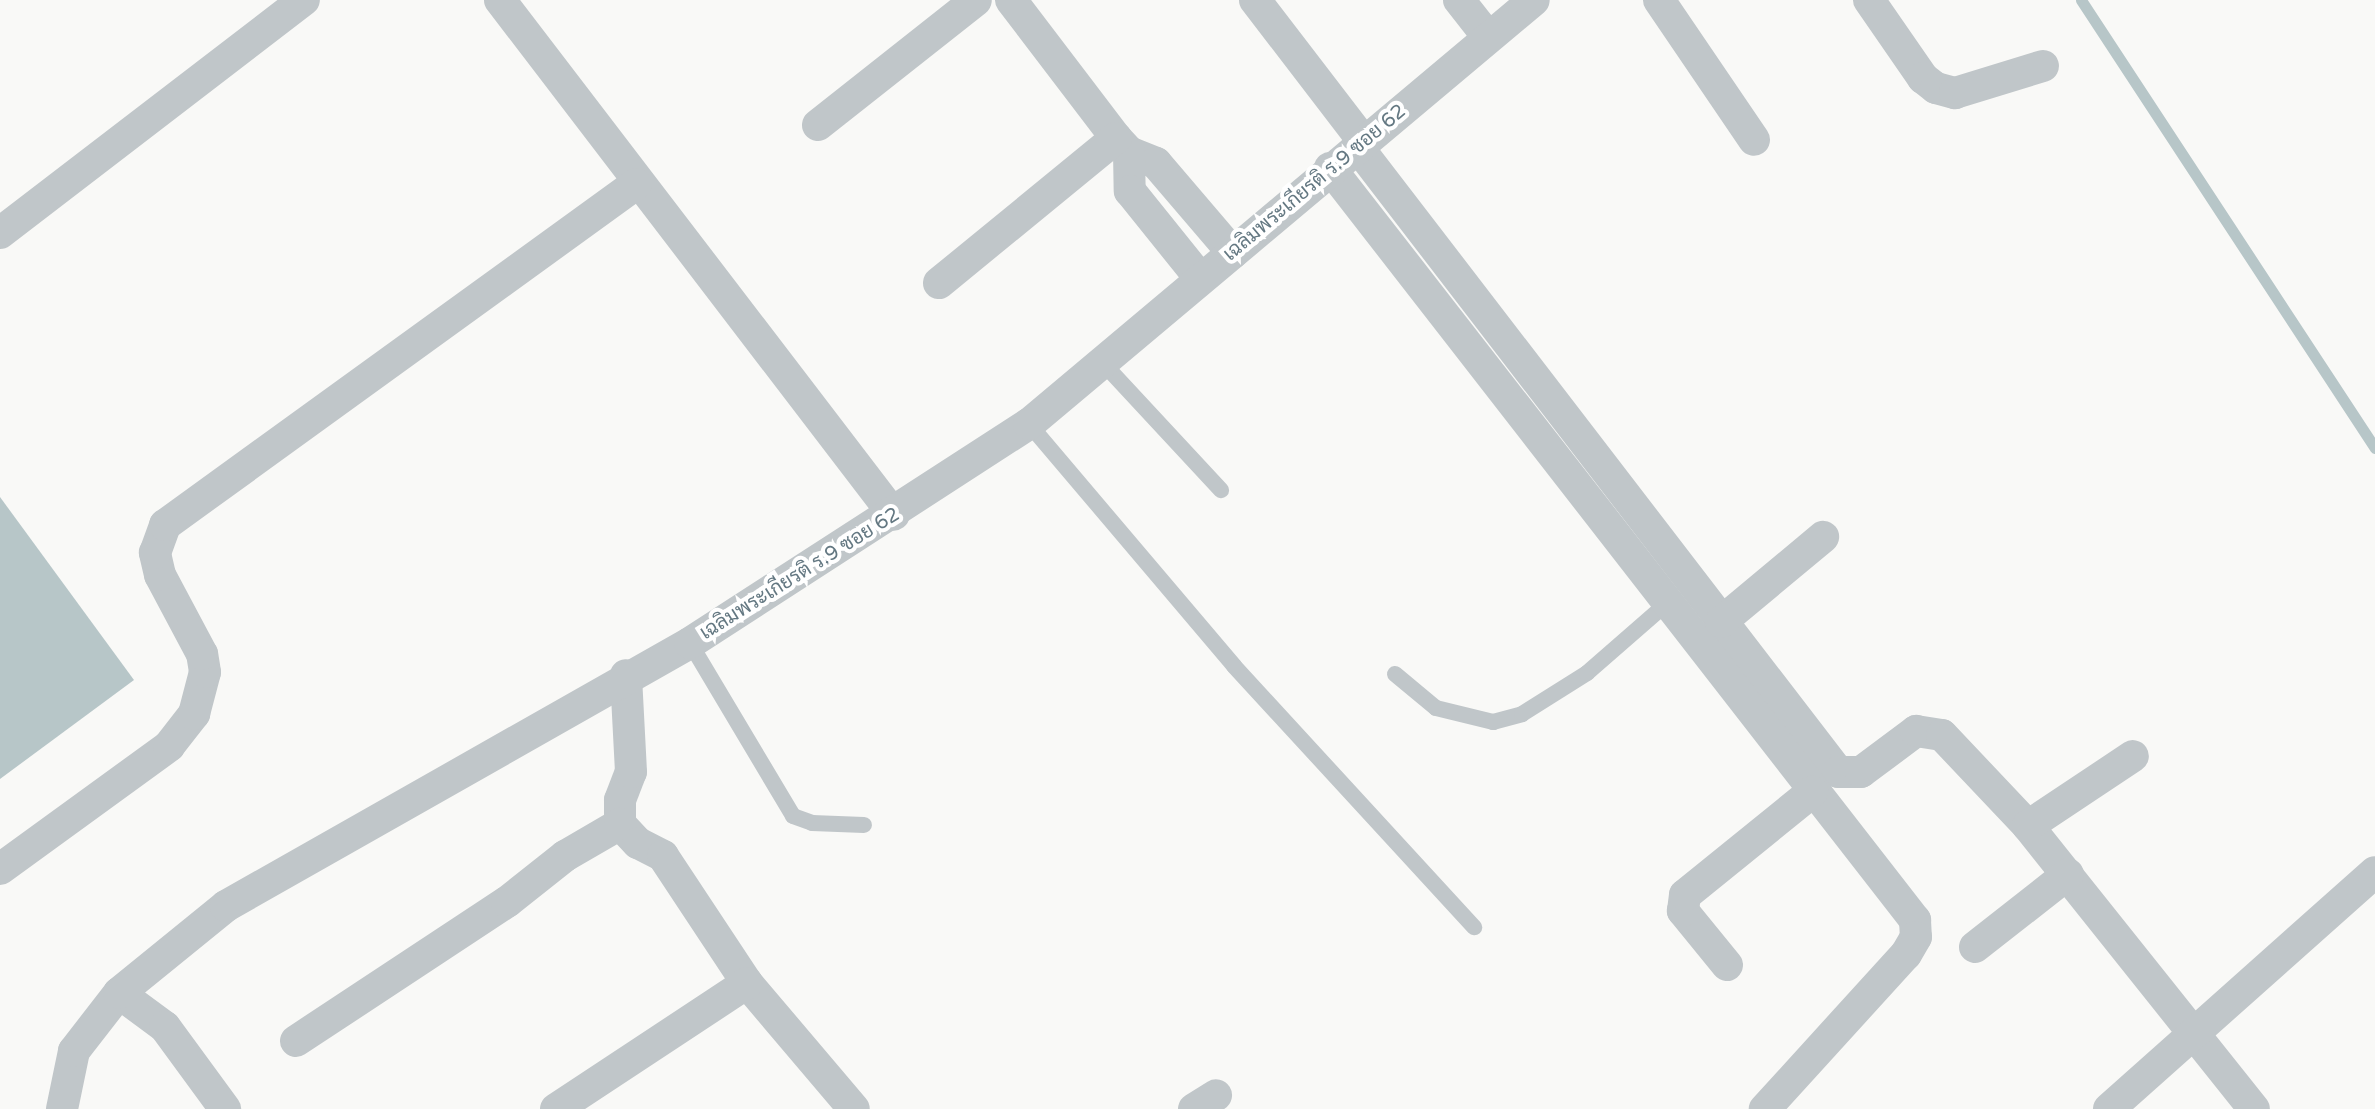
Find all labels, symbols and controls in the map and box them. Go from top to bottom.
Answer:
street label: เฉลิมพระเกียรติ ร.9 ซอย 62 [1219,100,1411,266]
street label: เฉลิมพระเกียรติ ร.9 ซอย 62 [696,503,904,645]

